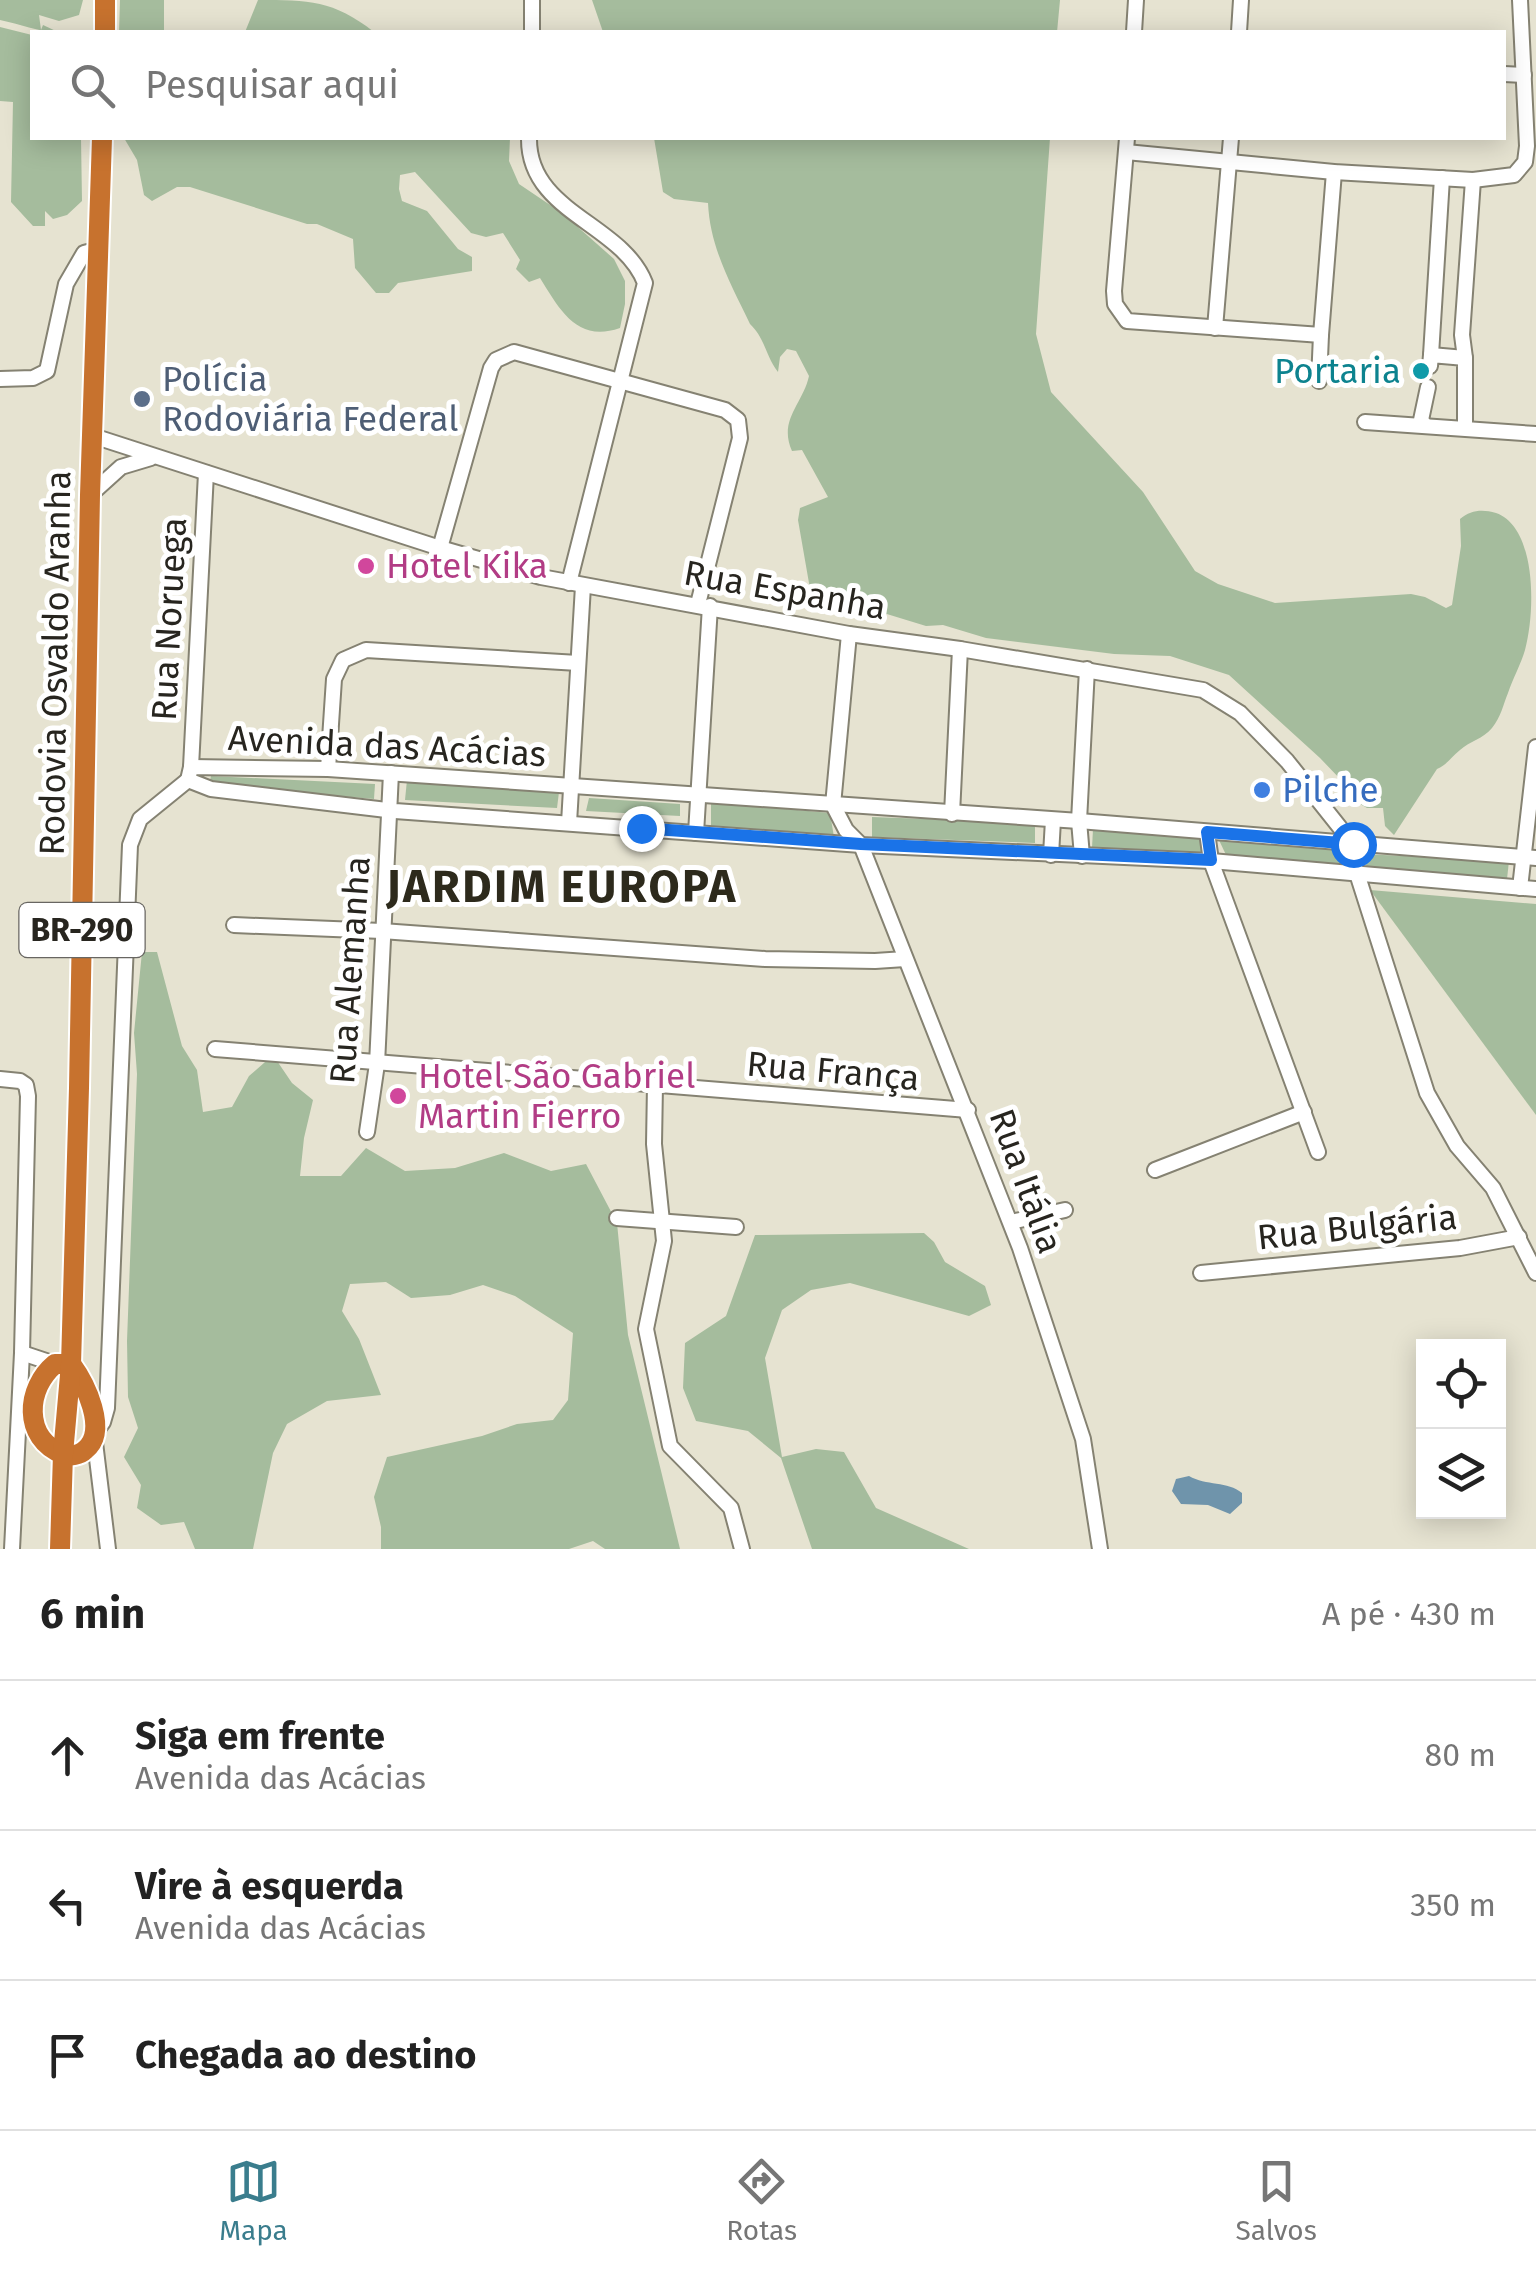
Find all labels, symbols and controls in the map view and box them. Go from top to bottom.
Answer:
search box [30,30,1506,140]
icon: search [65,58,120,113]
text: Pesquisar aqui [145,62,399,108]
place label: Portaria [1274,350,1401,392]
place label: Polícia Rodoviária Federal [162,358,458,440]
marker: Portaria [1410,360,1432,382]
marker: Polícia Rodoviária Federal [131,388,153,410]
street label: Rodovia Osvaldo Aranha [31,470,79,856]
street label: Rua Noruega [143,516,195,722]
place label: Hotel Kika [386,545,548,587]
street label: Rua Espanha [681,552,889,628]
marker: Hotel Kika [355,555,377,577]
street label: Avenida das Acácias [227,717,547,775]
place label: Pilche [1282,769,1379,811]
marker: Pilche [1251,779,1273,801]
route end [619,806,665,852]
route start [1331,822,1377,868]
street label: Rua Alemanha [321,855,379,1085]
district label: JARDIM EUROPA [385,860,738,914]
road number: BR-290 [19,903,144,957]
street label: Rua França [745,1043,921,1099]
place label: Hotel São Gabriel Martin Fierro [418,1055,695,1137]
marker: Hotel São Gabriel Martin Fierro [387,1085,409,1107]
street label: Rua Itália [981,1103,1071,1259]
street label: Rua Bulgária [1255,1196,1459,1258]
map controls [1416,1339,1506,1519]
button: locate [1416,1339,1506,1429]
button: layers [1416,1429,1506,1519]
text: 6 min [40,1589,145,1639]
text: A pé · 430 m [1322,1595,1496,1633]
text: Siga em frente [135,1713,385,1759]
icon: ahead [40,1728,95,1783]
text: 80 m [1425,1736,1496,1774]
text: Avenida das Acácias [135,1759,426,1797]
text: Vire à esquerda [135,1863,404,1909]
icon: left [40,1878,95,1933]
text: 350 m [1410,1886,1496,1924]
text: Avenida das Acácias [135,1909,426,1947]
icon: arrive [40,2028,95,2083]
text: Chegada ao destino [135,2032,477,2078]
tab: Mapa [219,2154,288,2247]
tab: Rotas [726,2154,797,2247]
tab: Salvos [1236,2154,1317,2247]

